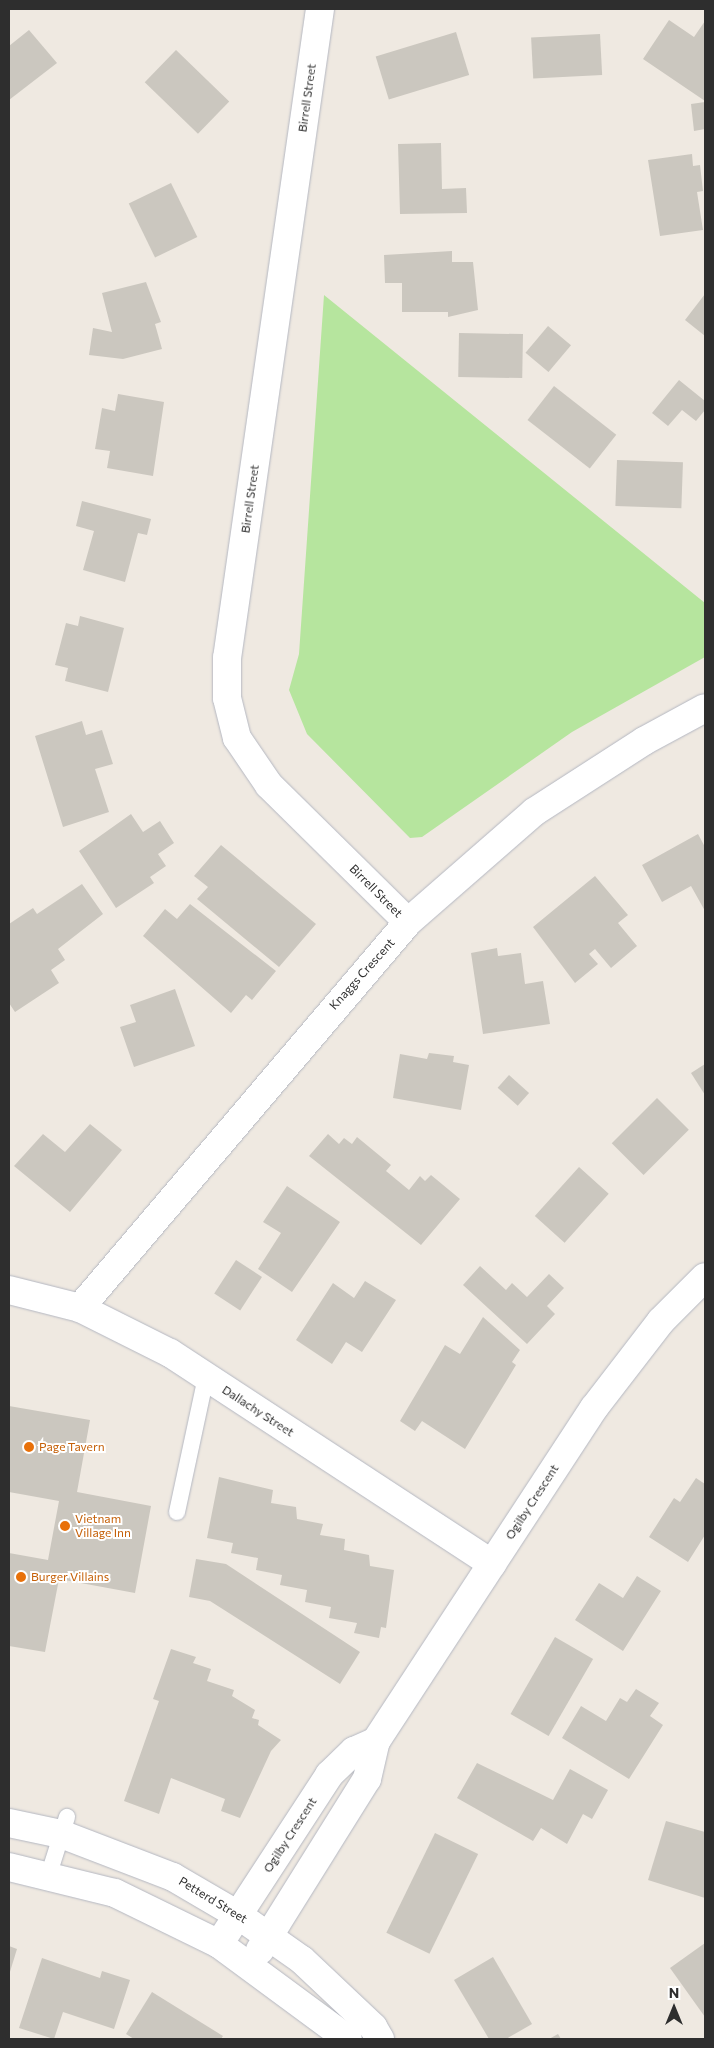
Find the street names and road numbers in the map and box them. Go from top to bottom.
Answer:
street label: Birrell Street [295,63,319,133]
street label: Birrell Street [238,464,262,534]
street label: Birrell Street [347,862,405,920]
street label: Knaggs Crescent [326,936,398,1012]
street label: Dallachy Street [219,1382,297,1440]
street label: Ogilby Crescent [502,1462,562,1542]
street label: Ogilby Crescent [260,1795,320,1875]
street label: Petterd Street [176,1874,250,1926]

